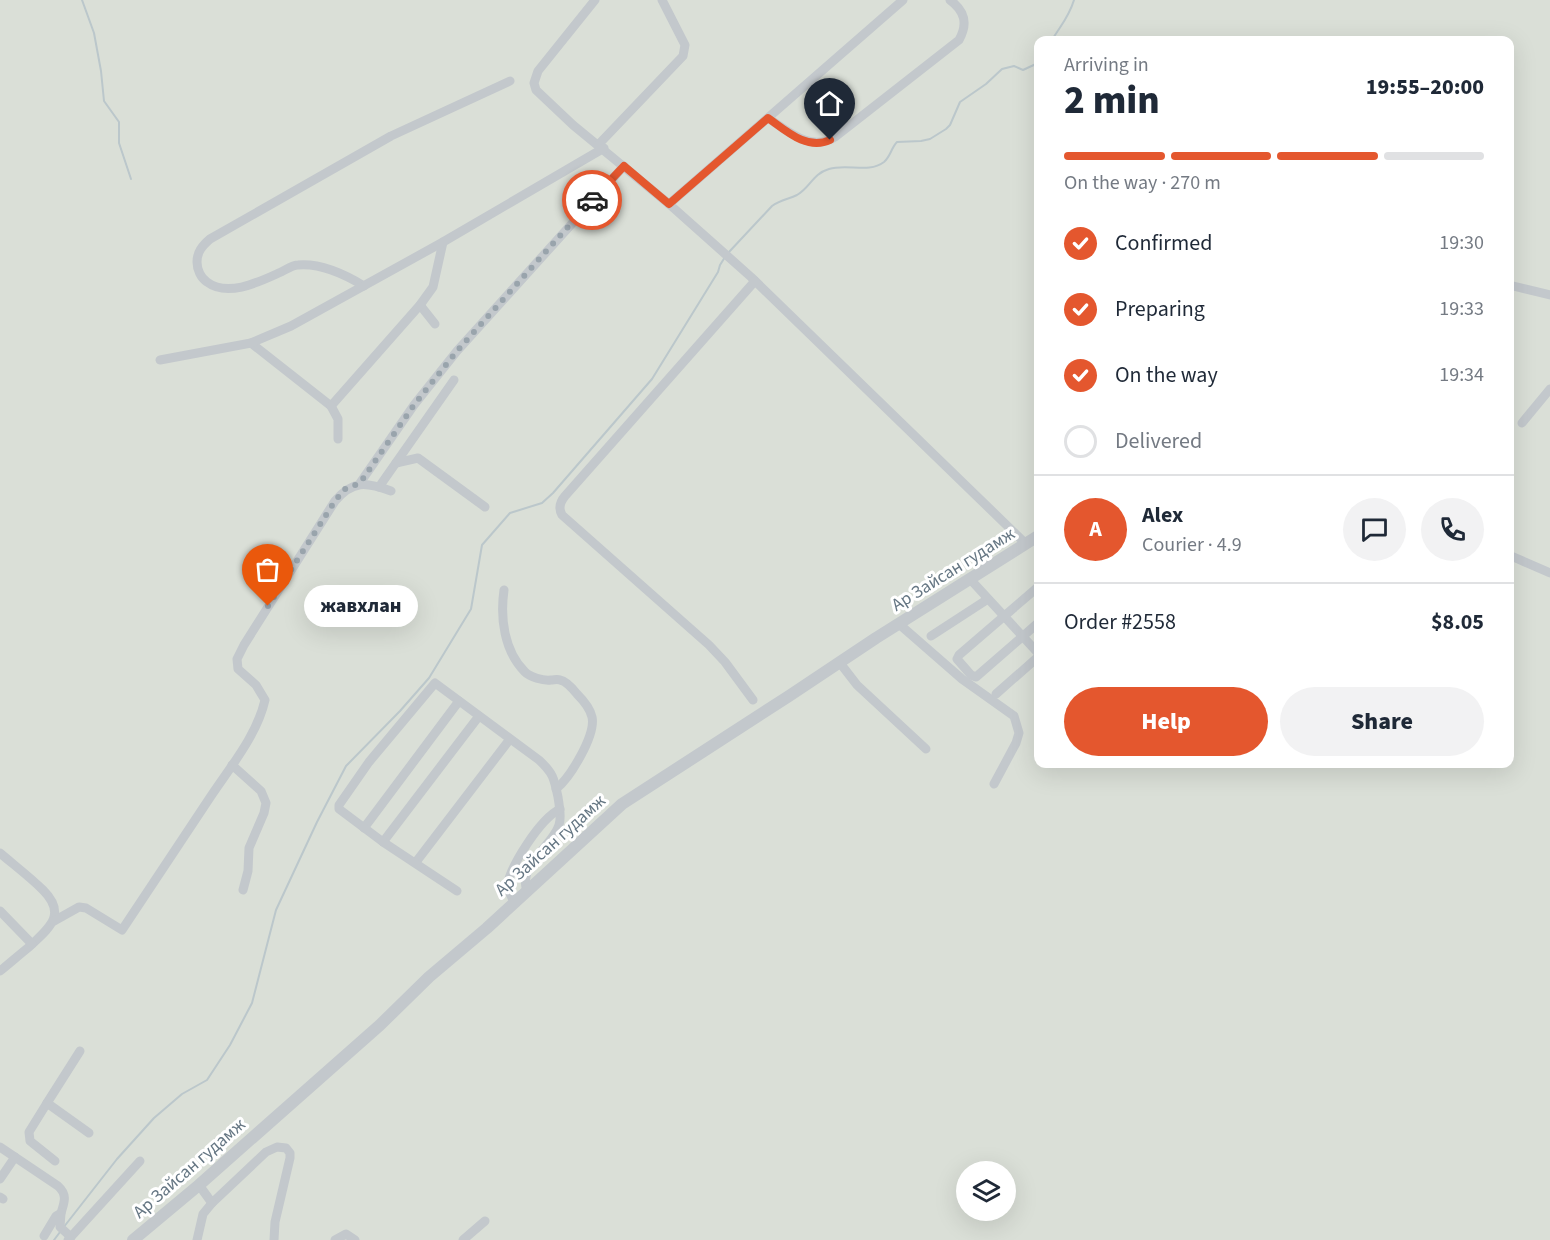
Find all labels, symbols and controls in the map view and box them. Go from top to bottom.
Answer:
text: Arriving in [1064,51,1149,79]
text: 19:55–20:00 [1366,71,1484,103]
text: 2 min [1064,73,1160,129]
pin [804,78,855,140]
icon: home [813,87,846,120]
text: On the way · 270 m [1064,169,1221,197]
courier [562,170,622,230]
icon: car [576,184,609,217]
icon: check [1064,227,1097,260]
text: Confirmed [1115,227,1212,259]
text: 19:30 [1439,229,1484,257]
icon: check [1064,293,1097,326]
text: Preparing [1115,293,1205,325]
text: 19:33 [1439,295,1484,323]
icon: check [1064,359,1097,392]
text: On the way [1115,359,1218,391]
text: 19:34 [1439,361,1484,389]
text: Delivered [1115,425,1202,457]
button: chat [1343,498,1406,561]
button: phone [1421,498,1484,561]
text: Alex [1142,499,1183,531]
text: A [1089,513,1102,545]
street label: Ар Зайсан гудамж [887,521,1020,617]
text: Courier · 4.9 [1142,531,1242,559]
pin [242,544,293,606]
icon: bag [251,553,284,586]
callout: жавхлан [304,585,418,627]
text: жавхлан [320,592,402,620]
text: Order #2558 [1064,606,1176,638]
text: $8.05 [1431,606,1484,638]
button: Help [1064,687,1268,756]
button: Share [1280,687,1484,756]
street label: Ар Зайсан гудамж [489,788,612,902]
street label: Ар Зайсан гудамж [128,1112,251,1224]
map controls [956,1161,1016,1221]
button: layers [956,1161,1016,1221]

